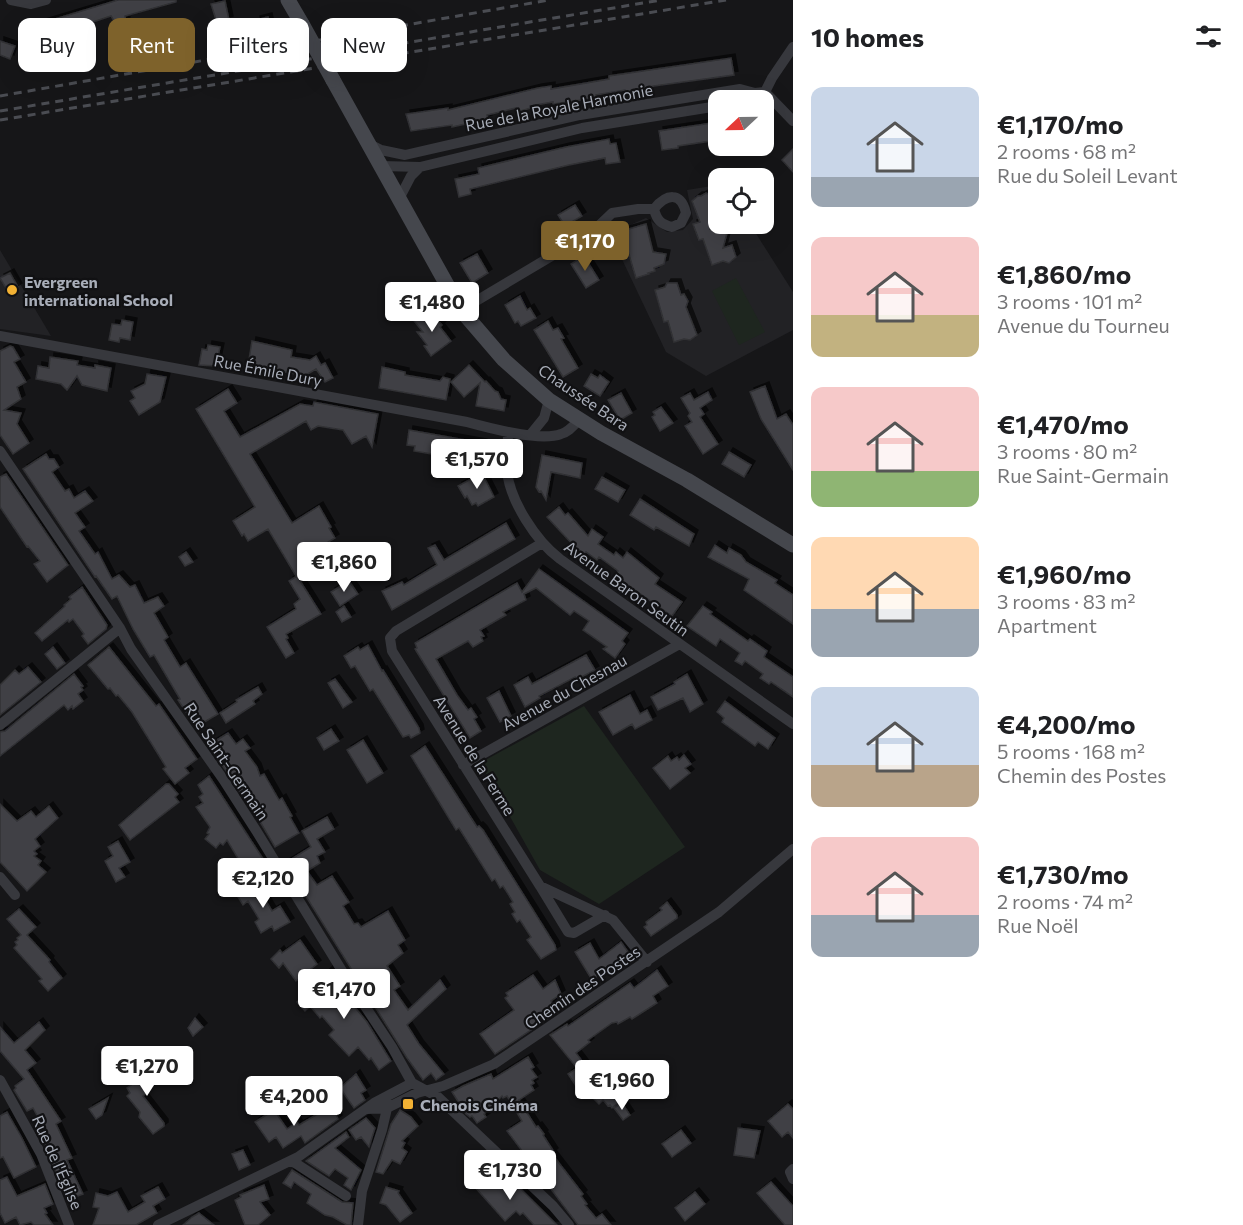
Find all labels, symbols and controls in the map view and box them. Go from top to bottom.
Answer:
chip: Buy [18,18,96,72]
chip: Rent [108,18,195,72]
chip: Filters [207,18,309,72]
chip: New [321,18,407,72]
icon: filters [1192,20,1225,53]
text: 10 homes [811,21,924,52]
street label: Rue de la Royale Harmonie [464,79,654,135]
north arrow [708,90,774,156]
map controls [708,90,774,234]
text: €1,170/mo [997,108,1123,139]
icon: home [859,111,931,183]
text: 2 rooms · 68 m² [997,139,1136,163]
text: Rue du Soleil Levant [997,163,1178,187]
button: locate [708,168,774,234]
pin: €1,170 [536,221,634,272]
text: €1,170 [555,228,615,252]
text: €1,860/mo [997,258,1131,289]
icon: home [859,261,931,333]
place label: Evergreen international School [24,272,173,309]
pin: €1,480 [383,282,481,333]
marker: Evergreen international School [5,283,19,297]
text: €1,480 [399,289,465,313]
text: 3 rooms · 101 m² [997,289,1142,313]
text: Avenue du Tourneu [997,313,1170,337]
street label: Rue Émile Dury [212,350,324,390]
street label: Chaussée Bara [535,360,633,434]
text: €1,470/mo [997,408,1129,439]
icon: home [859,411,931,483]
pin: €1,570 [428,439,526,490]
text: 3 rooms · 80 m² [997,439,1137,463]
text: €1,570 [445,446,509,470]
text: Rue Saint-Germain [997,463,1169,487]
street label: Avenue Baron Seutin [561,536,693,640]
pin: €1,860 [295,542,393,593]
text: €1,860 [311,549,377,573]
text: €1,960/mo [997,558,1131,589]
icon: home [859,561,931,633]
text: 3 rooms · 83 m² [997,589,1136,613]
text: Apartment [997,613,1097,637]
street label: Avenue du Chesnau [498,650,630,734]
street label: Avenue de la Ferme [430,691,520,819]
street label: Rue Saint-Germain [181,699,273,823]
text: €4,200/mo [997,708,1135,739]
icon: home [859,711,931,783]
text: 5 rooms · 168 m² [997,739,1145,763]
text: Chemin des Postes [997,763,1166,787]
pin: €2,120 [214,858,312,909]
text: €1,730/mo [997,858,1129,889]
icon: home [859,861,931,933]
text: €2,120 [232,865,294,889]
text: 2 rooms · 74 m² [997,889,1133,913]
text: Rue Noël [997,913,1079,937]
street label: Chemin des Postes [521,941,643,1033]
pin: €1,470 [295,969,393,1020]
text: €1,470 [312,976,376,1000]
pin: €1,270 [98,1046,196,1097]
text: €1,270 [115,1053,179,1077]
pin: €1,960 [573,1060,671,1111]
text: €1,960 [589,1067,655,1091]
pin: €4,200 [245,1076,343,1127]
text: €4,200 [259,1083,329,1107]
place label: Chenois Cinéma [420,1095,538,1114]
marker: Chenois Cinéma [401,1097,415,1111]
street label: Rue de l'Église [29,1112,87,1212]
pin: €1,730 [461,1150,559,1201]
text: €1,730 [478,1157,542,1181]

